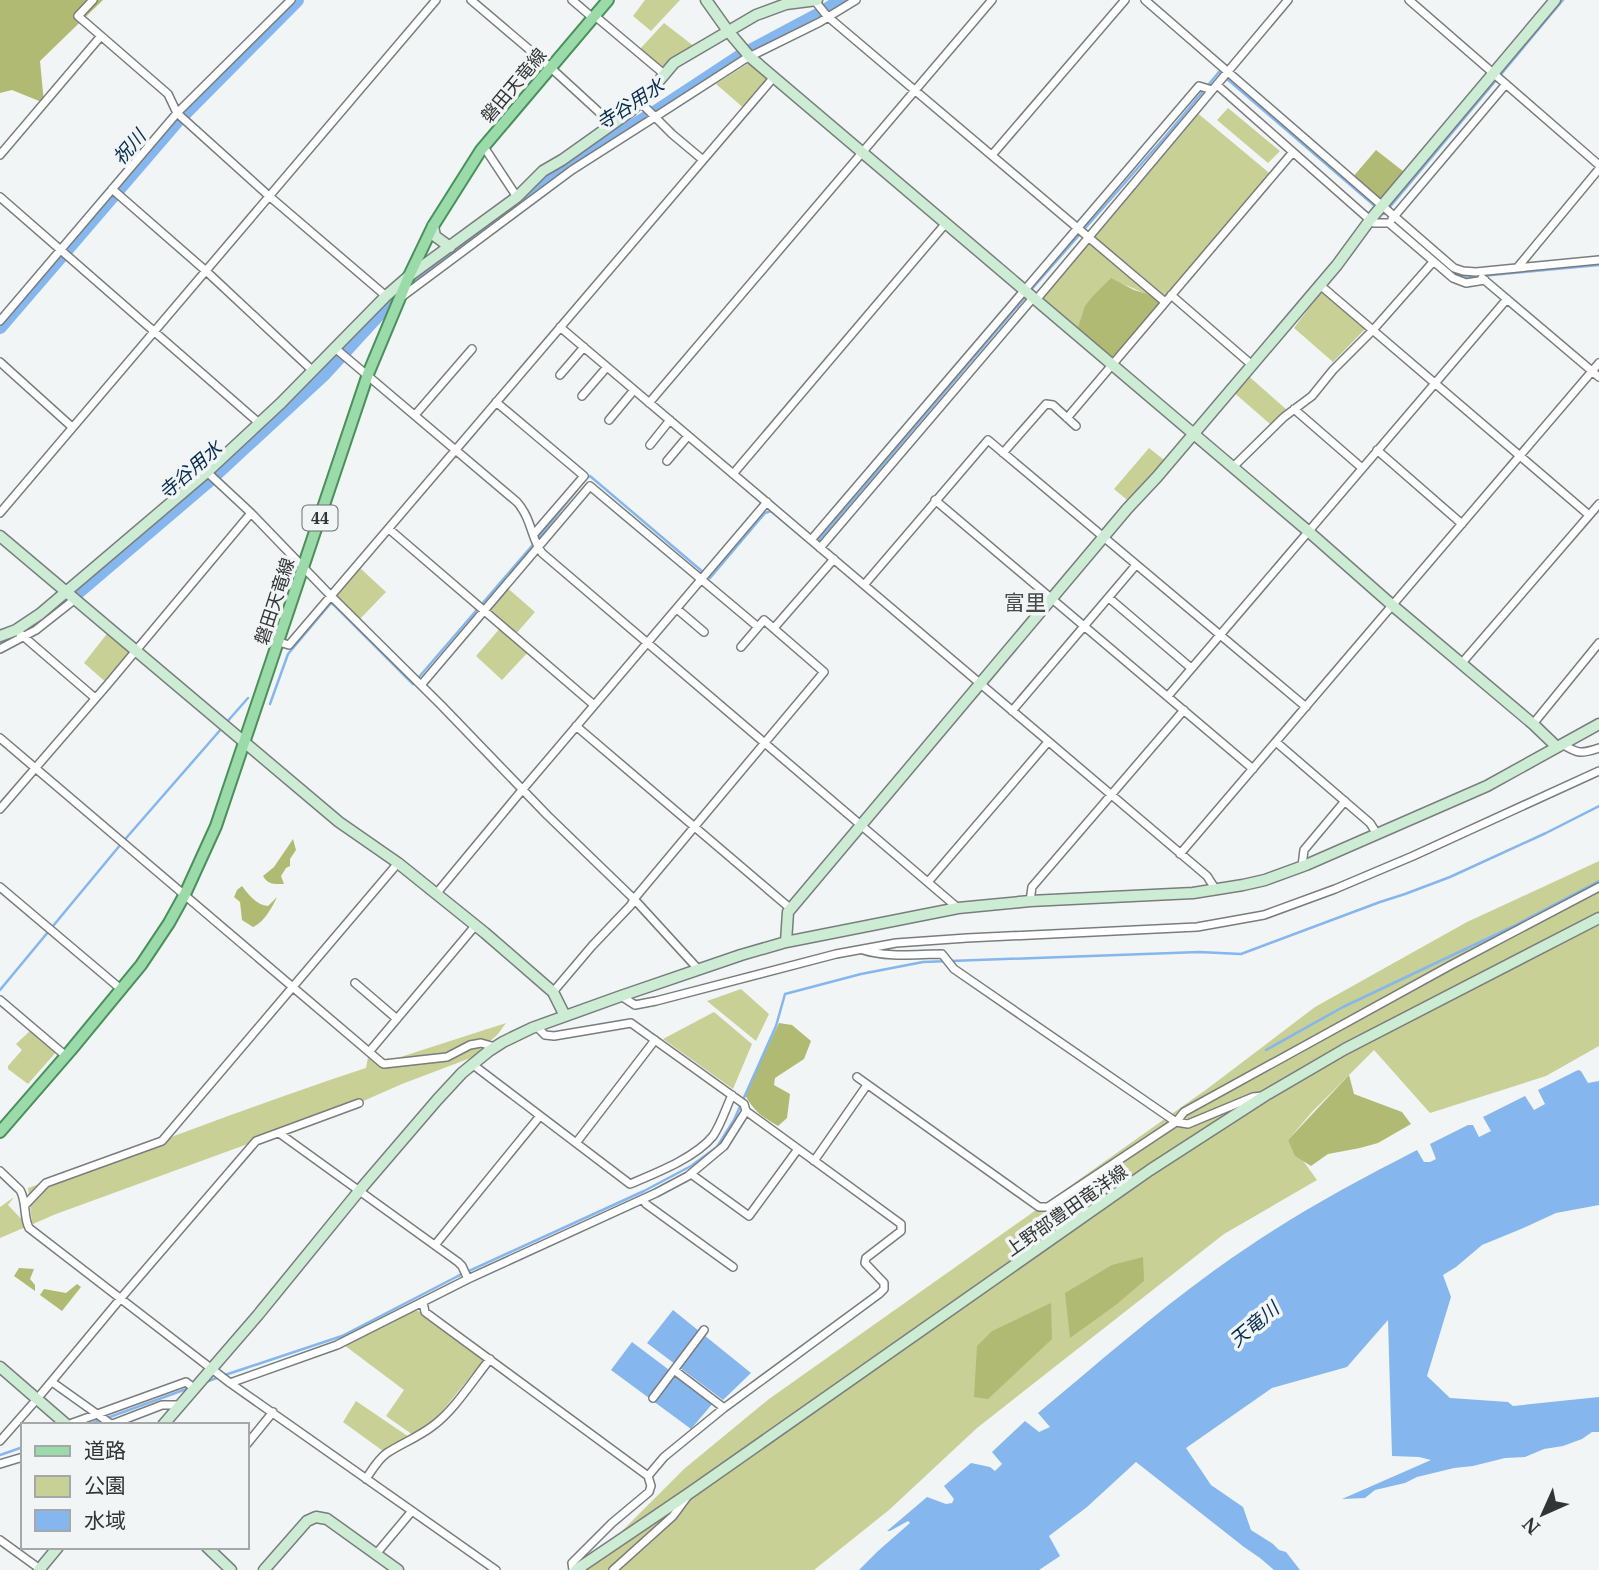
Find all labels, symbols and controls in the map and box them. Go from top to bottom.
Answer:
street label: 磐田天竜線 [475,43,551,127]
water label: 寺谷用水 [591,71,671,136]
water label: 祝川 [107,123,153,170]
water label: 寺谷用水 [153,434,229,505]
road number: 44 [302,505,338,530]
street label: 磐田天竜線 [249,554,299,648]
district label: 富里 [1004,588,1046,616]
street label: 上野部豊田竜洋線 [1000,1159,1132,1261]
water label: 天竜川 [1224,1294,1286,1352]
legend [21,1423,248,1549]
text: 道路 [84,1436,126,1464]
text: 公園 [84,1471,126,1499]
north arrow [1508,1479,1578,1549]
text: 水域 [84,1506,126,1534]
text: N [1516,1512,1545,1541]

